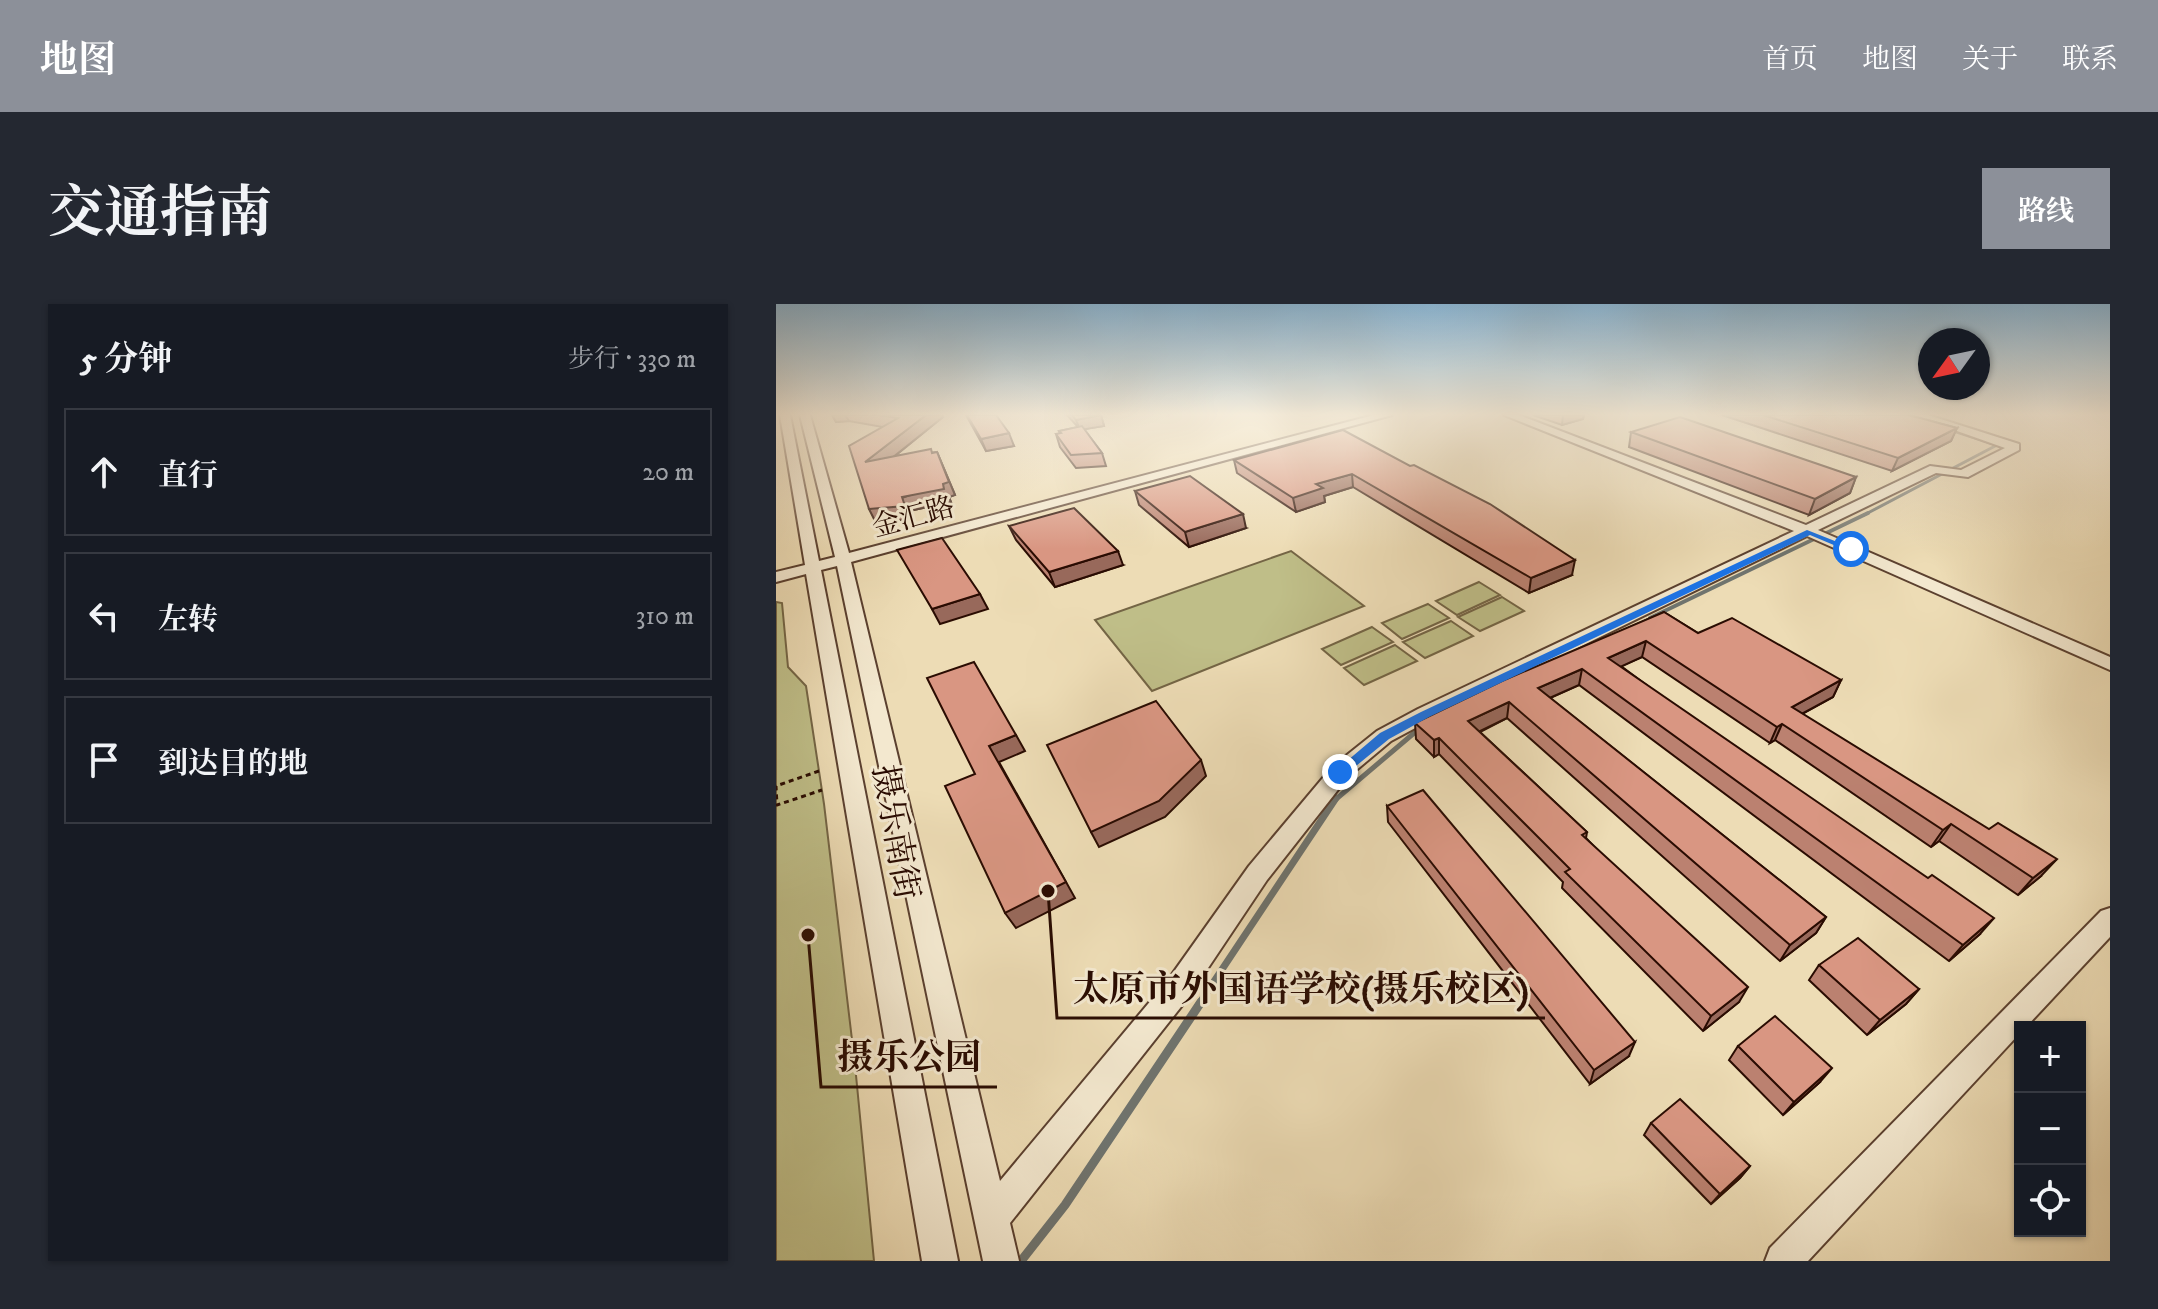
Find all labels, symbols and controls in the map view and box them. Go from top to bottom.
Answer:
text: 地图 [40,37,116,85]
text: 首页 [1762,42,1818,77]
text: 地图 [1862,42,1918,77]
text: 关于 [1962,42,2018,77]
text: 联系 [2062,42,2118,77]
button: 路线 [1982,168,2110,249]
text: 交通指南 [48,180,272,250]
north arrow [1918,328,1990,400]
text: 5 分钟 [80,339,172,381]
text: 步行 · 330 m [568,343,696,376]
icon: ahead [82,450,126,494]
text: 20 m [642,456,694,489]
text: 直行 [158,458,218,495]
street label: 金汇路 [868,490,958,545]
route start [1833,531,1869,567]
icon: left [82,594,126,638]
text: 310 m [636,600,694,633]
text: 左转 [158,602,218,639]
icon: arrive [82,738,126,782]
text: 到达目的地 [158,746,308,783]
route end [1322,754,1358,790]
street label: 摄乐南街 [863,762,928,903]
callout: 太原市外国语学校(摄乐校区) [1057,958,1545,1018]
text: 太原市外国语学校(摄乐校区) [1073,968,1529,1013]
map controls [2014,1021,2086,1237]
button: + [2014,1021,2086,1093]
callout: 摄乐公园 [821,1027,997,1087]
text: 摄乐公园 [837,1036,981,1081]
button: − [2014,1093,2086,1165]
button: locate [2014,1165,2086,1237]

